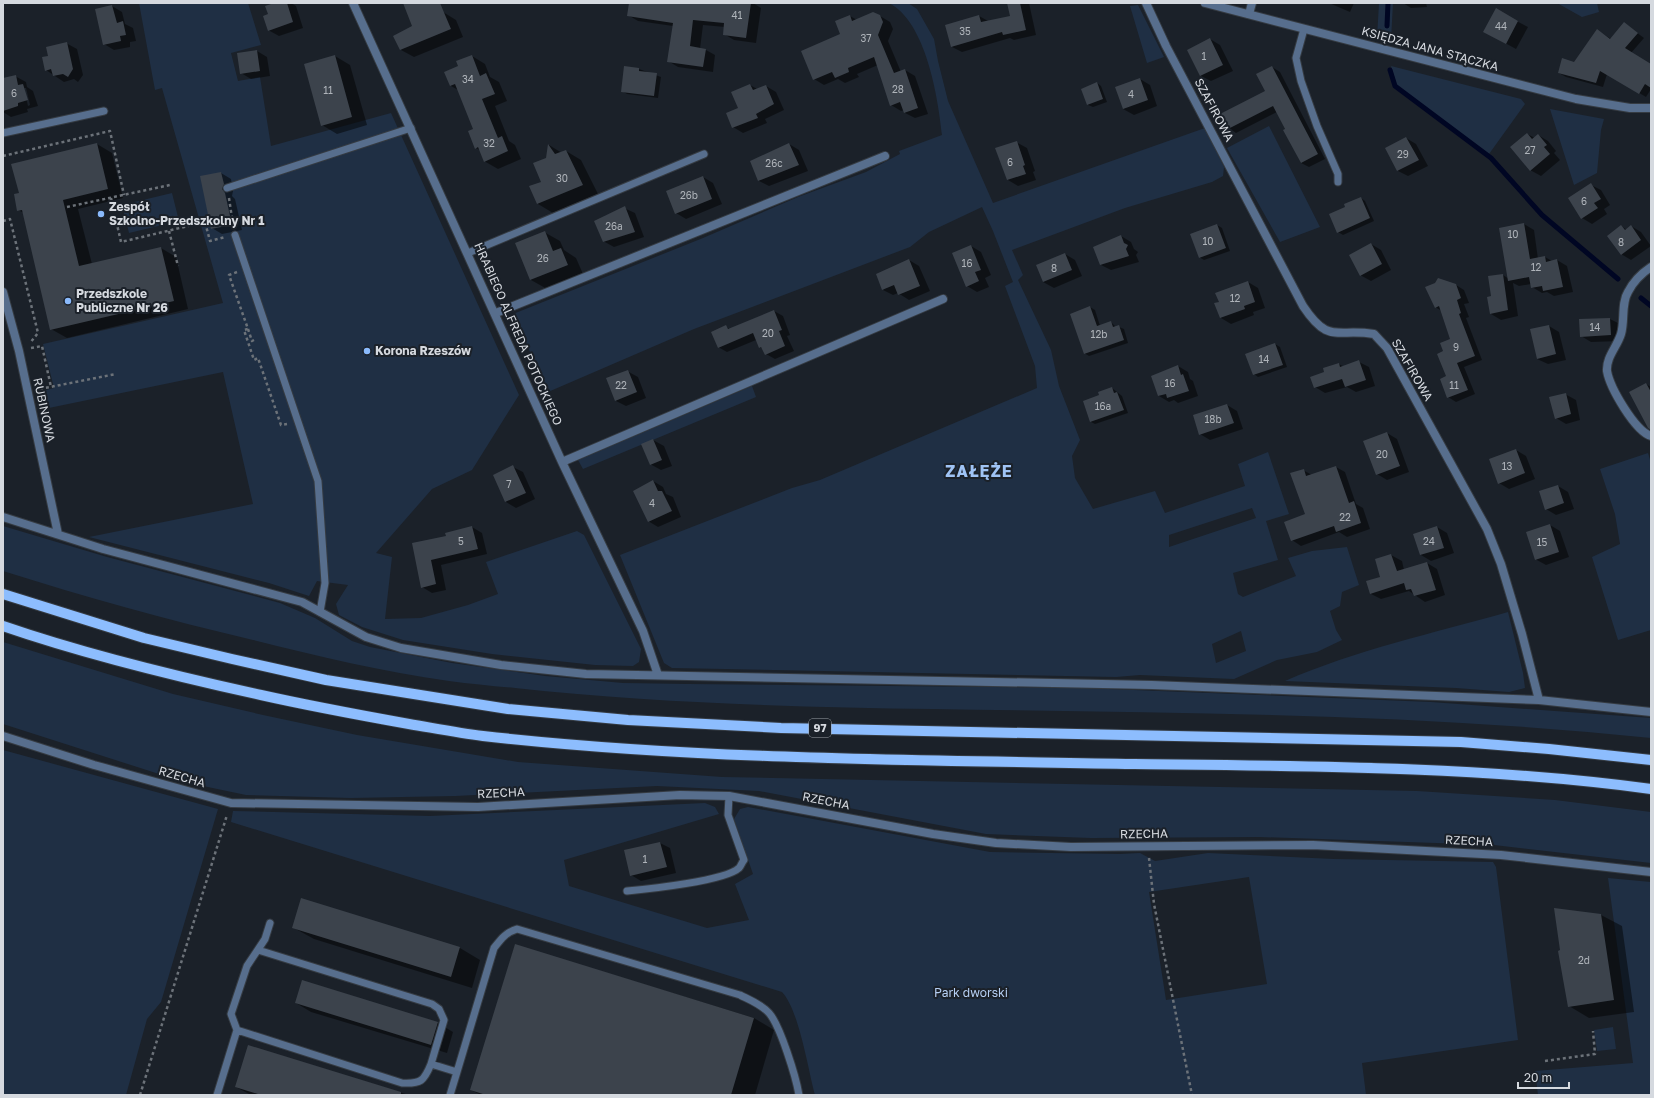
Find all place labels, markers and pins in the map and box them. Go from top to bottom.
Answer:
place label: Zespół Szkolno-Przedszkolny Nr 1 [109,199,264,228]
marker: Zespół Szkolno-Przedszkolny Nr 1 [96,209,106,219]
place label: Przedszkole Publiczne Nr 26 [76,286,168,315]
marker: Przedszkole Publiczne Nr 26 [63,296,73,306]
place label: Korona Rzeszów [375,343,471,358]
marker: Korona Rzeszów [362,346,372,356]

